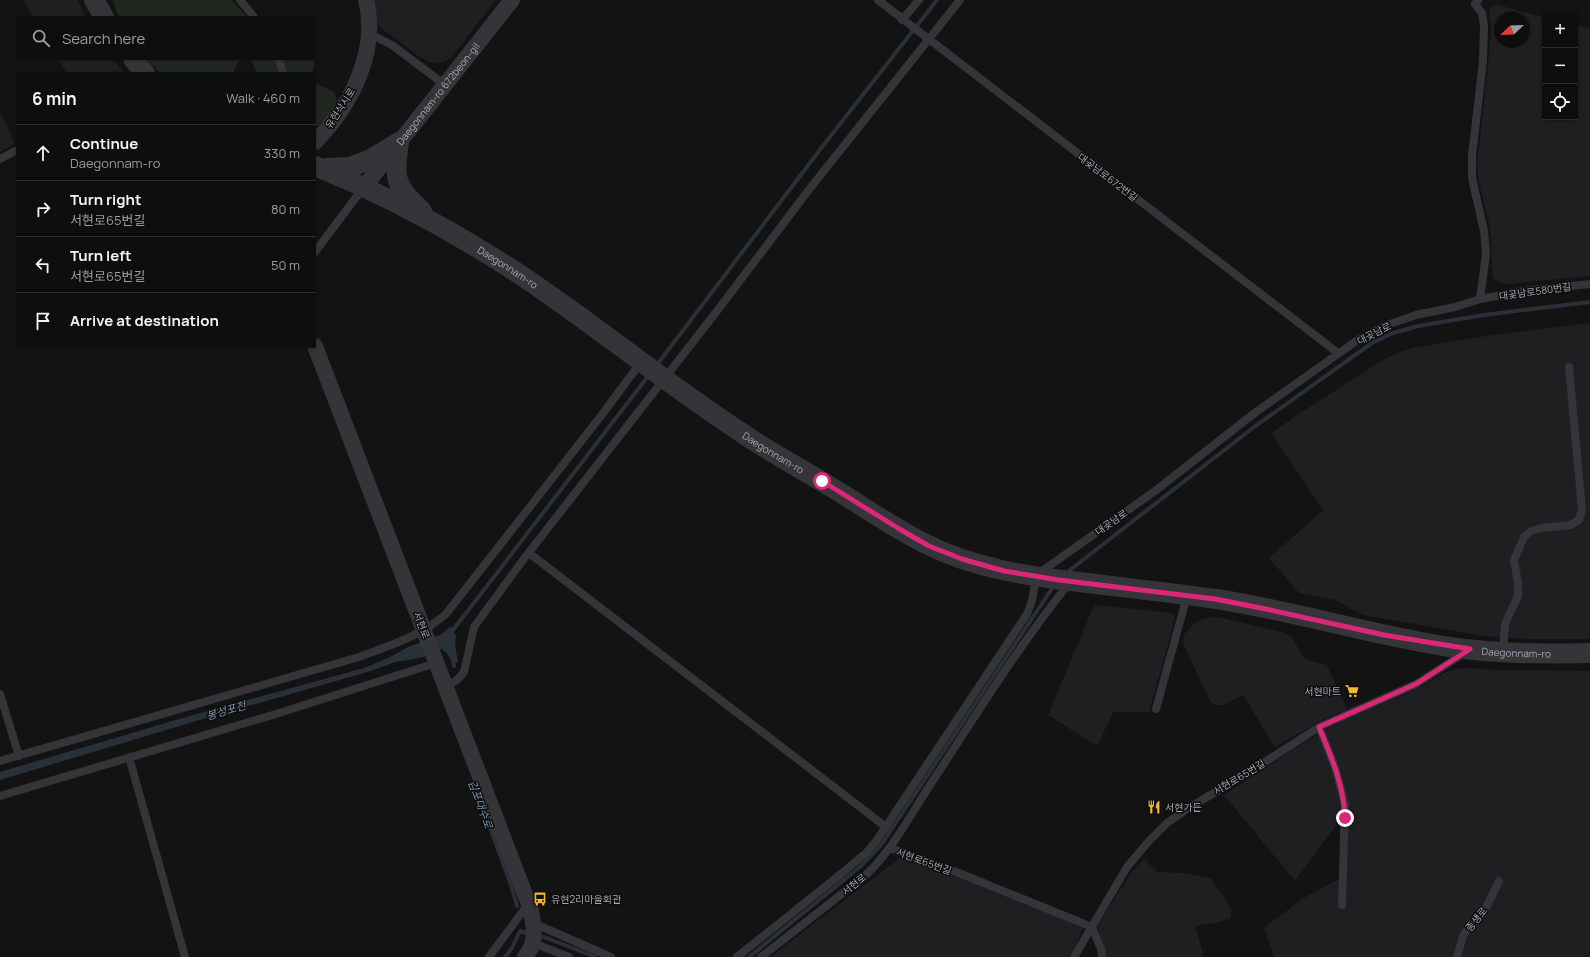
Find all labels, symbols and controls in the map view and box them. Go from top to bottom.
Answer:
north arrow [1494,12,1530,48]
map controls [1542,12,1578,120]
button: + [1542,12,1578,48]
search box [16,16,316,60]
icon: search [30,27,52,49]
text: Search here [62,28,145,49]
street label: Daegonnam-ro 672beon-gil [393,40,483,148]
button: − [1542,48,1578,84]
button: locate [1542,84,1578,120]
street label: 유현삭시로 [322,85,358,131]
text: 6 min [32,87,77,110]
text: Walk · 460 m [226,89,300,107]
text: Continue [70,133,138,154]
icon: ahead [32,142,54,164]
text: 330 m [264,144,300,162]
street label: 대곶남로672번길 [1075,150,1141,204]
text: Daegonnam-ro [70,154,160,172]
text: Turn right [70,189,141,210]
icon: right [32,198,54,220]
text: 80 m [271,200,300,218]
text: 서현로65번길 [70,211,145,229]
street label: Daegonnam-ro [475,242,541,292]
text: Turn left [70,245,132,266]
icon: left [32,254,54,276]
text: 50 m [271,256,300,274]
text: 서현로65번길 [70,267,145,285]
street label: 대곶남로580번길 [1498,279,1572,303]
icon: arrive [32,310,54,332]
text: Arrive at destination [70,310,219,331]
street label: 대곶남로 [1354,318,1394,348]
street label: Daegonnam-ro [740,428,807,477]
route start [813,472,831,490]
street label: 대곶남로 [1092,506,1130,538]
street label: 서현로 [411,610,433,640]
street label: Daegonnam-ro [1481,644,1551,660]
supermarket icon: 서현마트 [1344,683,1360,699]
place label: 서현마트 [1304,684,1341,698]
water label: 봉성포천 [204,697,249,723]
street label: 서현로65번길 [1211,756,1267,798]
water label: 김포대수로 [465,778,497,831]
restaurant icon: 서현가든 [1146,799,1162,815]
place label: 서현가든 [1165,800,1202,814]
route end [1336,809,1354,827]
street label: 서현로65번길 [894,845,954,877]
street label: 서현로 [839,870,869,898]
bus stop icon: 유현2리마을회관 [532,891,548,907]
place label: 유현2리마을회관 [551,892,622,906]
street label: 종생로 [1462,904,1490,934]

